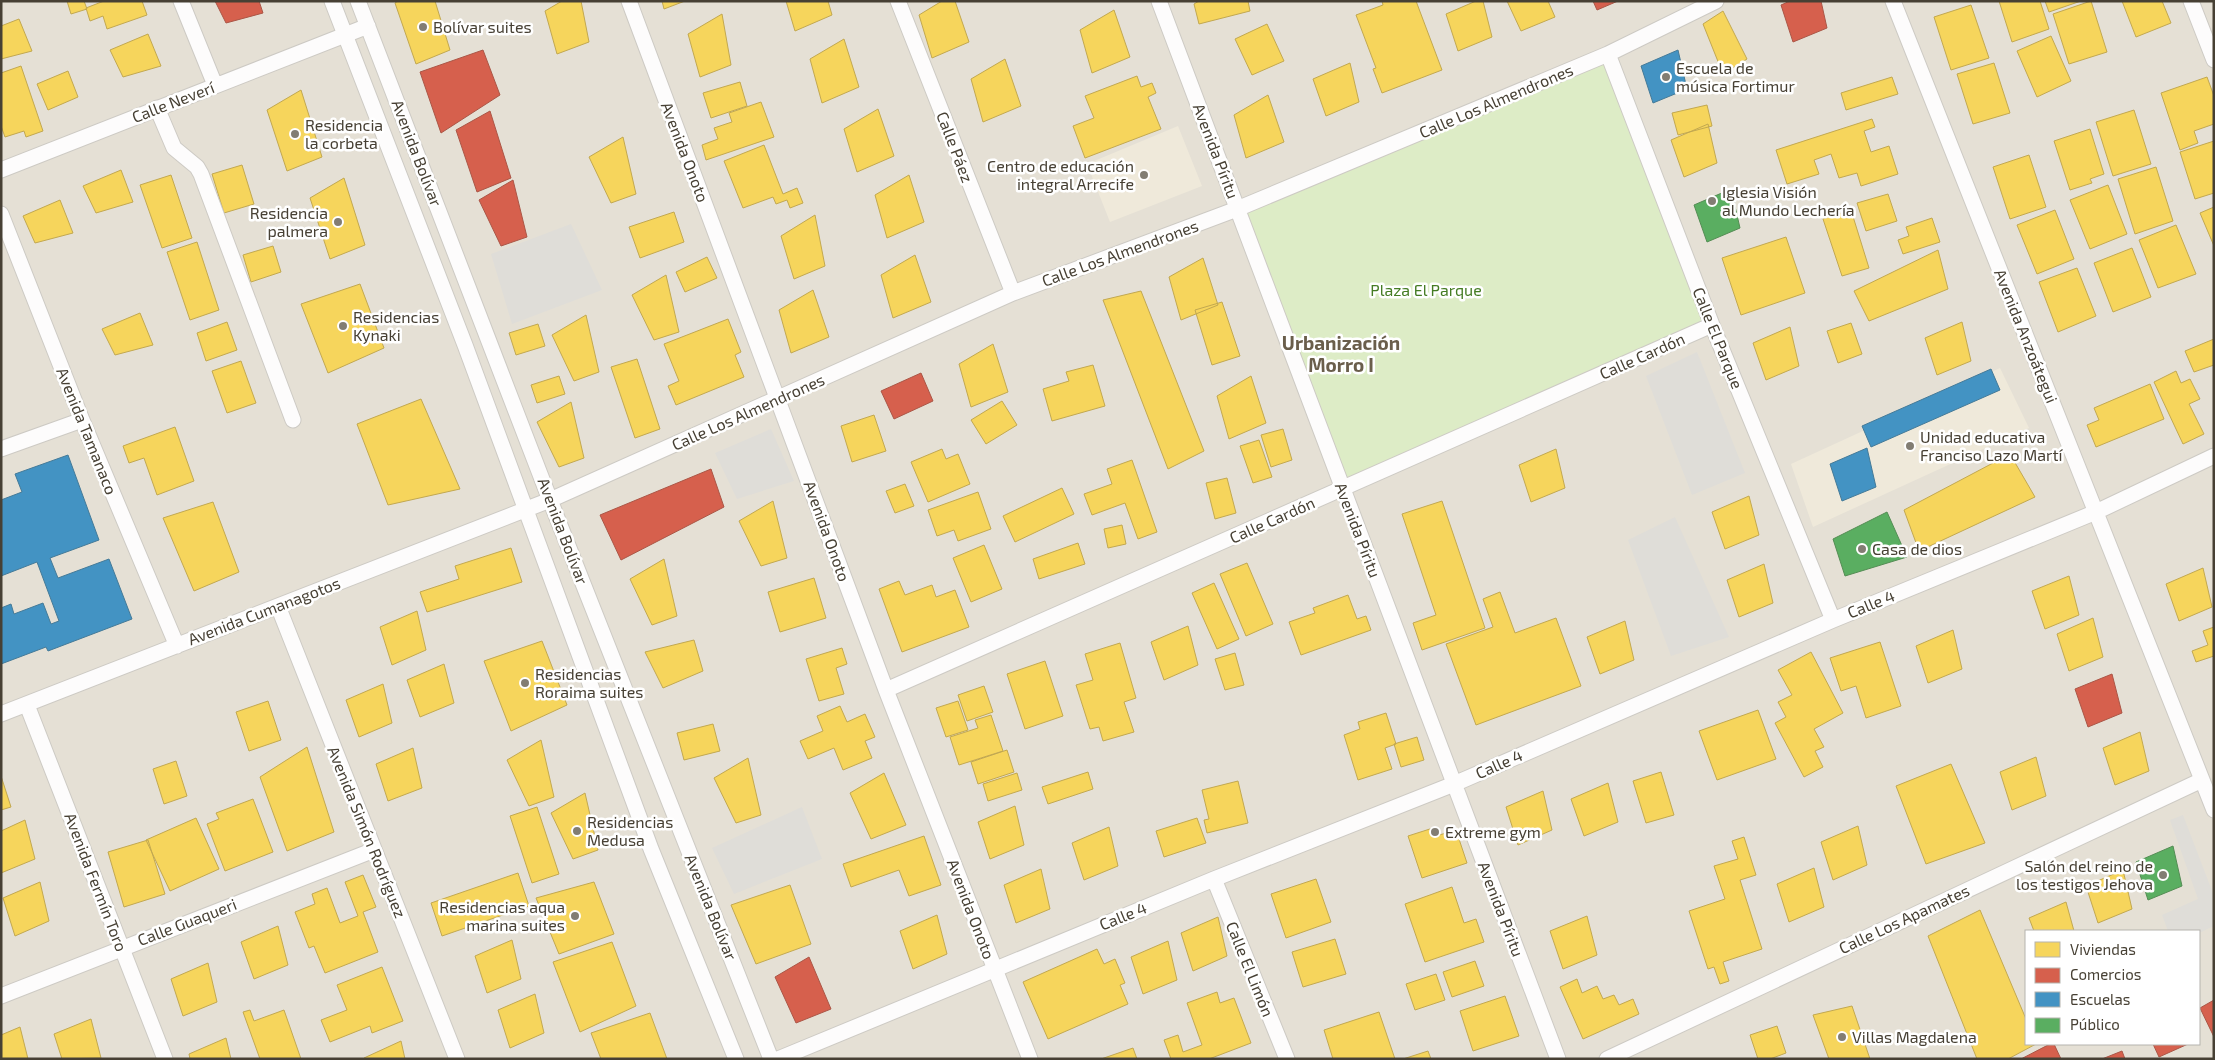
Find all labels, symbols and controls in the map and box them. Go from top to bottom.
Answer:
place label: Bolívar suites [433,17,532,36]
marker: Bolívar suites [417,21,429,33]
place label: Escuela de música Fortimur [1676,58,1795,95]
street label: Calle Los Almendrones [1416,60,1576,142]
marker: Escuela de música Fortimur [1660,71,1672,83]
street label: Calle Neverí [129,77,218,126]
street label: Avenida Bolívar [388,97,447,209]
street label: Avenida Onoto [658,99,713,205]
street label: Avenida Píritu [1190,101,1243,201]
street label: Calle Páez [933,109,978,185]
place label: Residencia la corbeta [305,115,383,152]
marker: Residencia la corbeta [289,128,301,140]
place label: Centro de educación integral Arrecife [987,156,1134,193]
marker: Centro de educación integral Arrecife [1138,169,1150,181]
place label: Iglesia Visión al Mundo Lechería [1722,182,1855,219]
marker: Iglesia Visión al Mundo Lechería [1706,195,1718,207]
place label: Residencia palmera [250,203,328,240]
street label: Calle Los Almendrones [1039,215,1201,290]
marker: Residencia palmera [332,216,344,228]
street label: Avenida Anzoátegui [1991,266,2062,406]
park label: Plaza El Parque [1370,280,1482,299]
street label: Calle El Parque [1689,284,1747,391]
place label: Residencias Kynaki [353,307,439,344]
marker: Residencias Kynaki [337,320,349,332]
street label: Calle Cardón [1596,328,1687,383]
district label: Urbanización Morro I [1282,331,1400,376]
street label: Avenida Tamanaco [53,365,122,497]
street label: Calle Los Almendrones [668,369,827,454]
place label: Unidad educativa Franciso Lazo Martí [1920,427,2064,464]
marker: Unidad educativa Franciso Lazo Martí [1904,440,1916,452]
street label: Avenida Bolívar [534,475,593,587]
street label: Avenida Onoto [800,478,854,584]
street label: Avenida Píritu [1332,480,1385,580]
street label: Calle Cardón [1226,492,1317,547]
place label: Casa de dios [1872,539,1962,558]
marker: Casa de dios [1856,543,1868,555]
street label: Avenida Cumanagotos [185,573,343,648]
street label: Calle 4 [1844,585,1897,622]
place label: Residencias Roraima suites [535,664,643,701]
marker: Residencias Roraima suites [519,677,531,689]
street label: Avenida Simón Rodríguez [324,743,411,920]
street label: Calle 4 [1472,745,1525,782]
street label: Avenida Fermín Toro [61,810,132,954]
place label: Residencias Medusa [587,812,673,849]
place label: Extreme gym [1445,822,1541,841]
marker: Residencias Medusa [571,825,583,837]
marker: Extreme gym [1429,826,1441,838]
street label: Avenida Bolívar [682,851,742,963]
street label: Avenida Onoto [944,856,999,962]
place label: Salón del reino de los testigos Jehova [2016,856,2153,893]
street label: Avenida Píritu [1475,859,1528,959]
marker: Salón del reino de los testigos Jehova [2157,869,2169,881]
street label: Calle Los Apamates [1836,880,1972,957]
street label: Calle Guaqueri [135,894,239,949]
place label: Residencias aqua marina suites [439,897,565,934]
street label: Calle 4 [1096,897,1149,934]
marker: Residencias aqua marina suites [569,910,581,922]
street label: Calle El Limón [1223,918,1278,1019]
legend [2025,930,2200,1045]
text: Viviendas [2070,940,2136,958]
text: Comercios [2070,965,2141,983]
text: Escuelas [2070,990,2130,1008]
text: Público [2070,1015,2120,1033]
place label: Villas Magdalena [1852,1027,1977,1046]
marker: Villas Magdalena [1836,1031,1848,1043]

